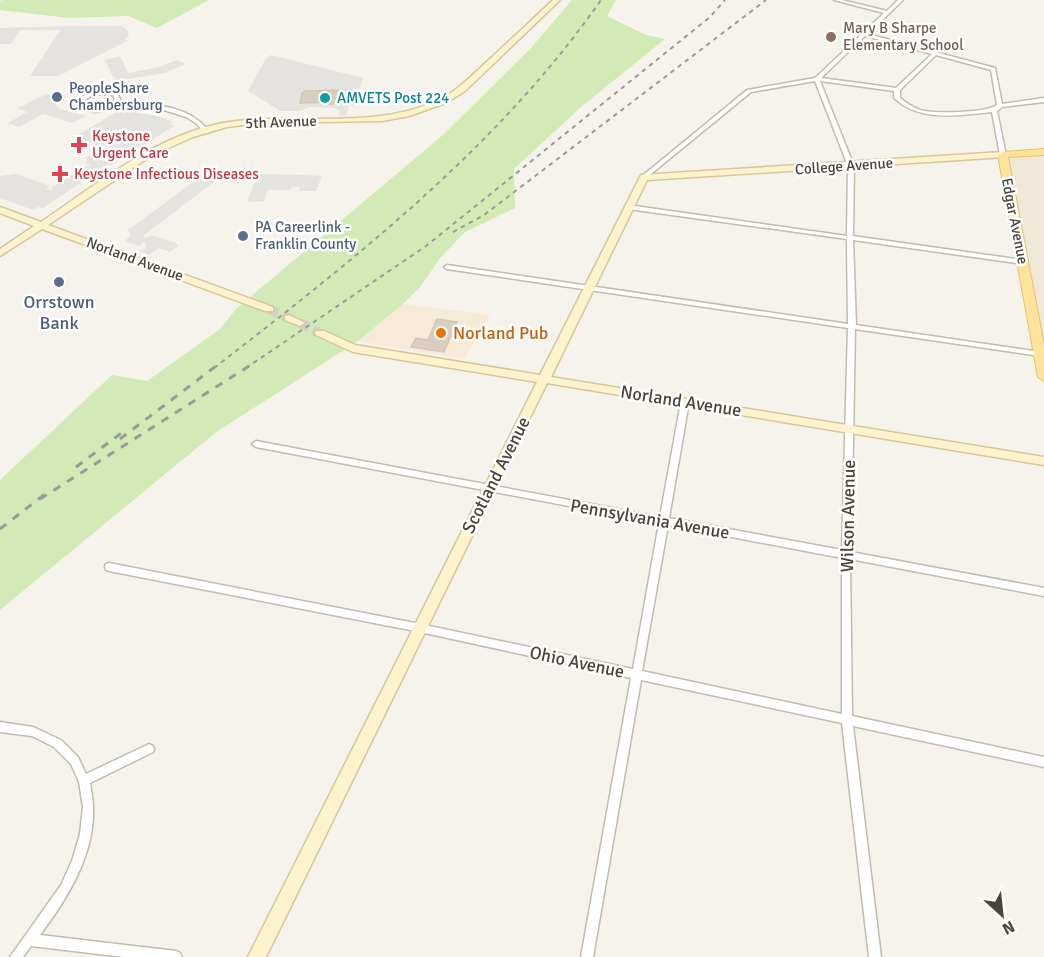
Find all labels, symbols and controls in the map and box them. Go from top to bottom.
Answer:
place label: Mary B Sharpe Elementary School [843,19,964,54]
marker: Mary B Sharpe Elementary School [824,30,838,44]
place label: PeopleShare Chambersburg [69,79,163,114]
place label: AMVETS Post 224 [337,89,449,107]
marker: PeopleShare Chambersburg [50,90,64,104]
marker: AMVETS Post 224 [318,91,332,105]
street label: 5th Avenue [245,112,317,132]
place label: Keystone Urgent Care [92,127,169,162]
marker: Keystone Urgent Care [70,136,88,154]
street label: College Avenue [794,154,894,178]
marker: Keystone Infectious Diseases [51,165,69,183]
place label: Keystone Infectious Diseases [74,165,259,183]
street label: Edgar Avenue [998,176,1032,266]
place label: PA Careerlink - Franklin County [255,218,356,253]
marker: PA Careerlink - Franklin County [236,229,250,243]
street label: Norland Avenue [84,233,186,285]
marker: Orrstown Bank [52,275,66,289]
place label: Orrstown Bank [23,291,95,334]
place label: Norland Pub [453,322,548,344]
marker: Norland Pub [434,326,448,340]
street label: Norland Avenue [619,381,743,421]
street label: Scotland Avenue [457,413,535,537]
street label: Wilson Avenue [836,459,860,573]
street label: Pennsylvania Avenue [569,494,731,544]
street label: Ohio Avenue [528,641,626,683]
north arrow [972,885,1032,945]
text: N [999,916,1018,939]

